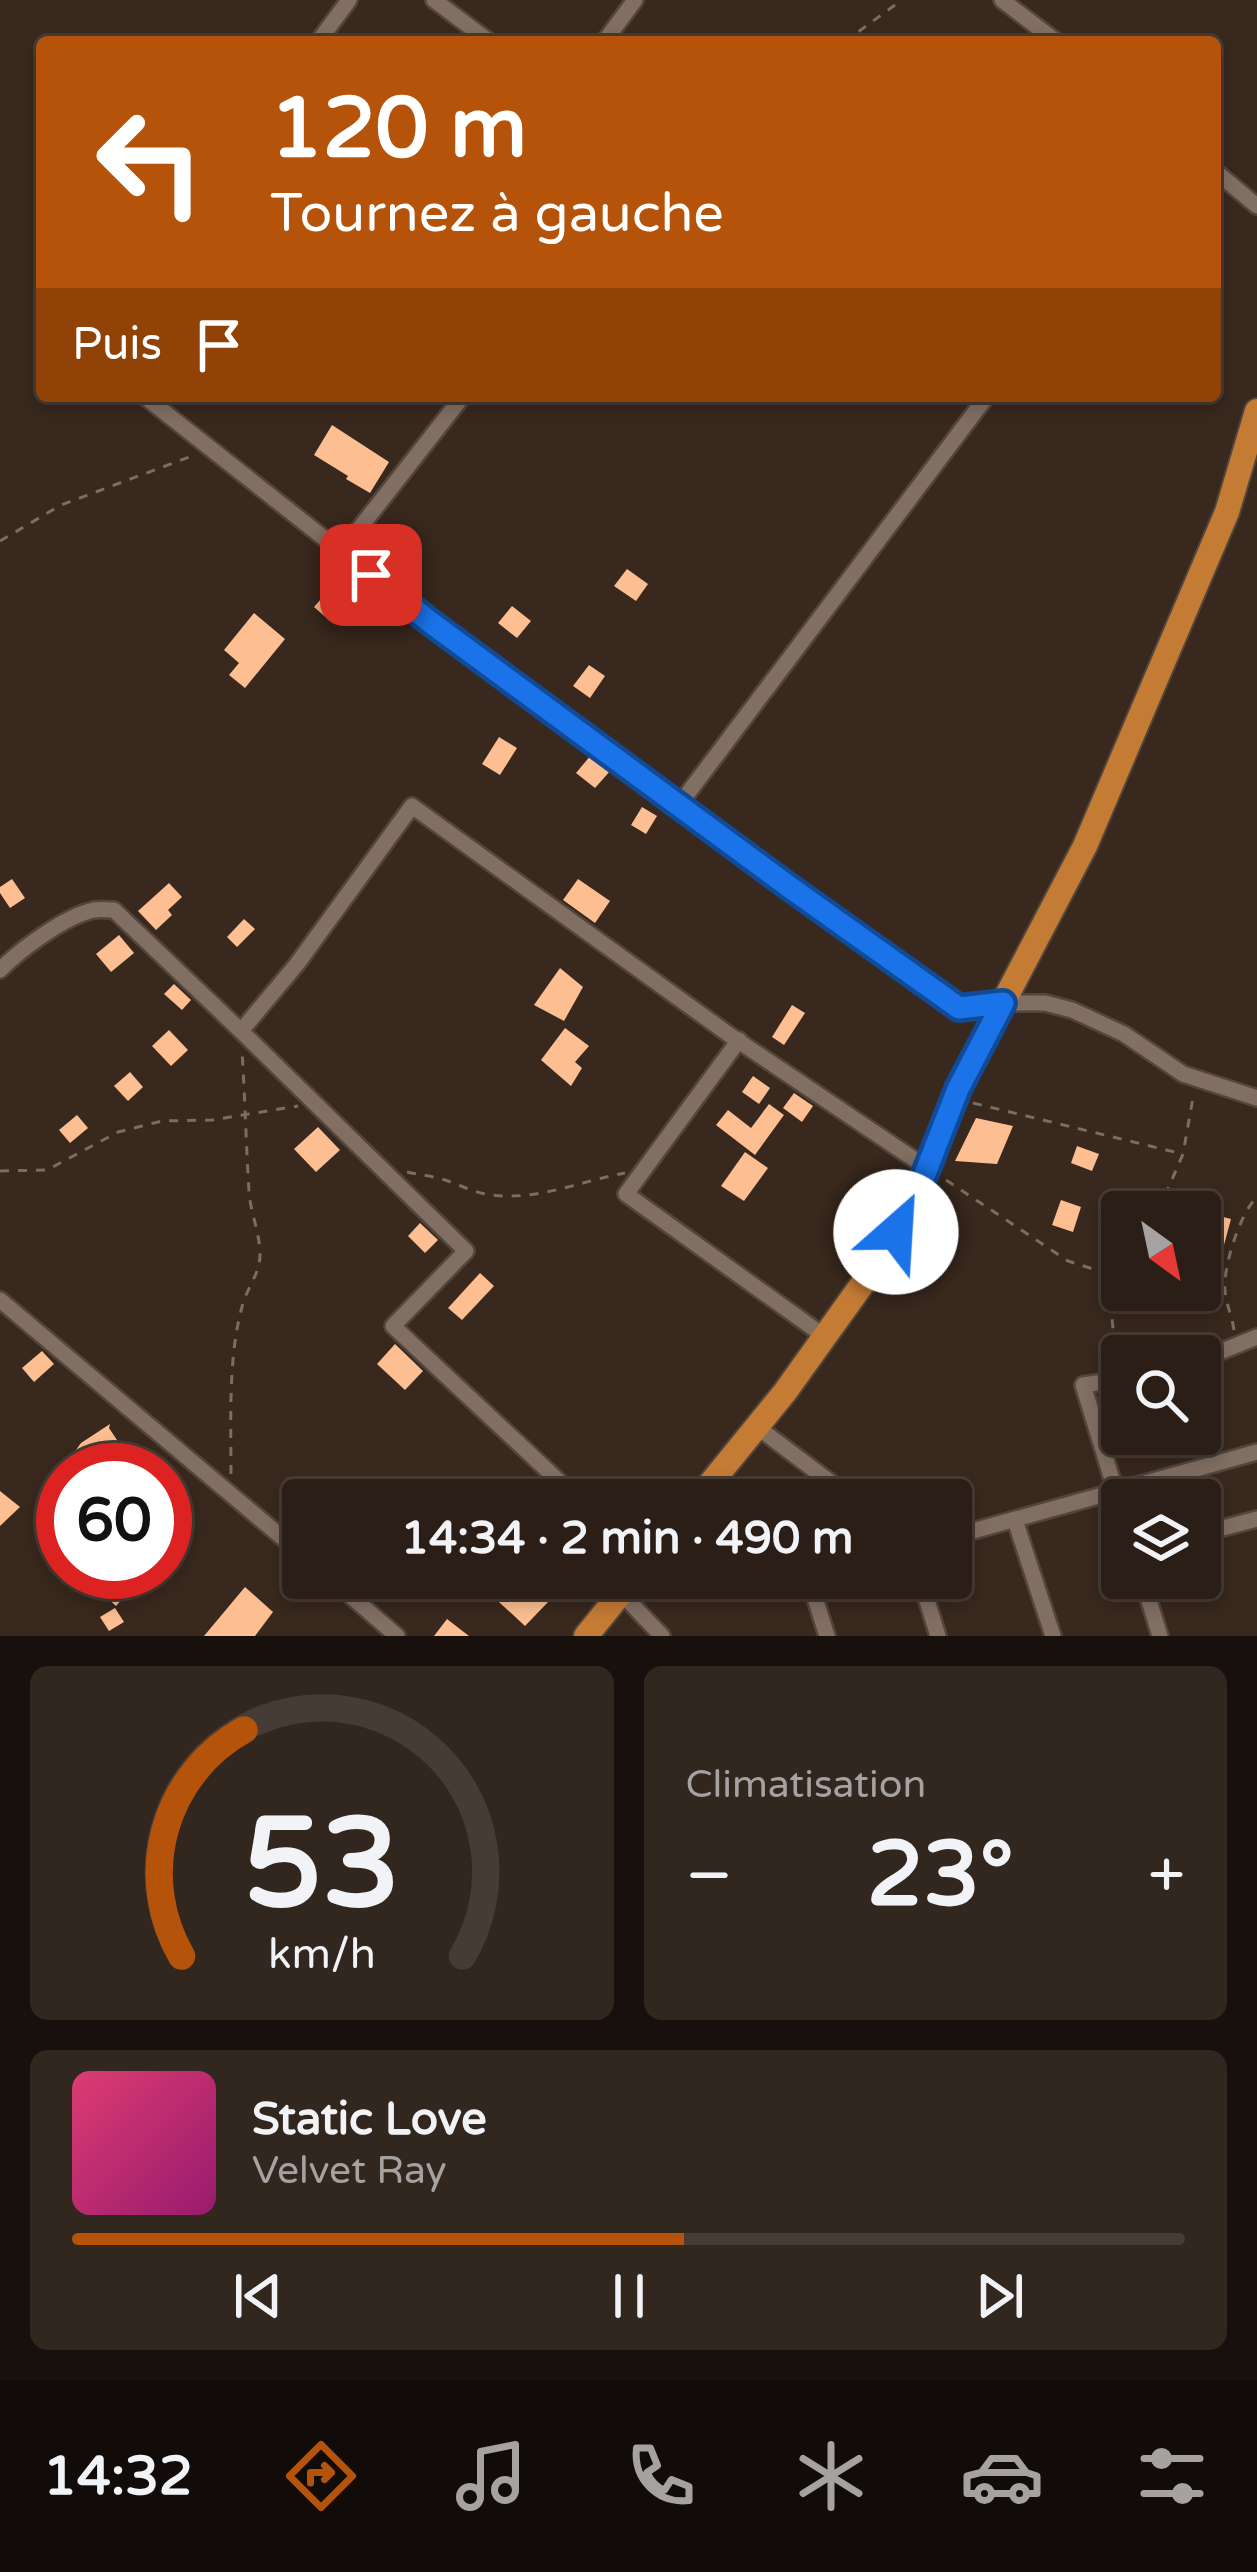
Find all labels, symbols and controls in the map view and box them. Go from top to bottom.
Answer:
text: 120 m [270,79,527,180]
icon: left [72,84,228,240]
text: Tournez à gauche [270,181,724,246]
icon: arrive [186,312,252,378]
text: Puis [72,318,162,372]
pin [320,524,422,626]
icon: arrive [338,542,404,608]
position arrow [833,1169,959,1295]
north arrow [1101,1191,1221,1311]
map controls [1101,1191,1221,1599]
button: search [1101,1335,1221,1455]
speed limit sign: 60 [36,1443,192,1599]
button: layers [1101,1479,1221,1599]
text: 14:34 · 2 min · 490 m [401,1512,853,1566]
text: Climatisation [686,1761,926,1808]
text: 53 [243,1790,400,1941]
text: 23° [867,1821,1014,1930]
text: − [686,1836,733,1916]
text: + [1148,1836,1185,1916]
text: km/h [268,1929,376,1980]
text: Static Love [252,2093,487,2147]
text: Velvet Ray [252,2147,447,2194]
icon: previous [225,2263,291,2329]
icon: pause [596,2263,662,2329]
icon: next [967,2263,1033,2329]
icon: directions [279,2434,363,2518]
icon: music [449,2434,533,2518]
icon: phone [619,2434,703,2518]
icon: climate [789,2434,873,2518]
icon: car [960,2434,1044,2518]
icon: filters [1130,2434,1214,2518]
text: 14:32 [43,2444,193,2509]

